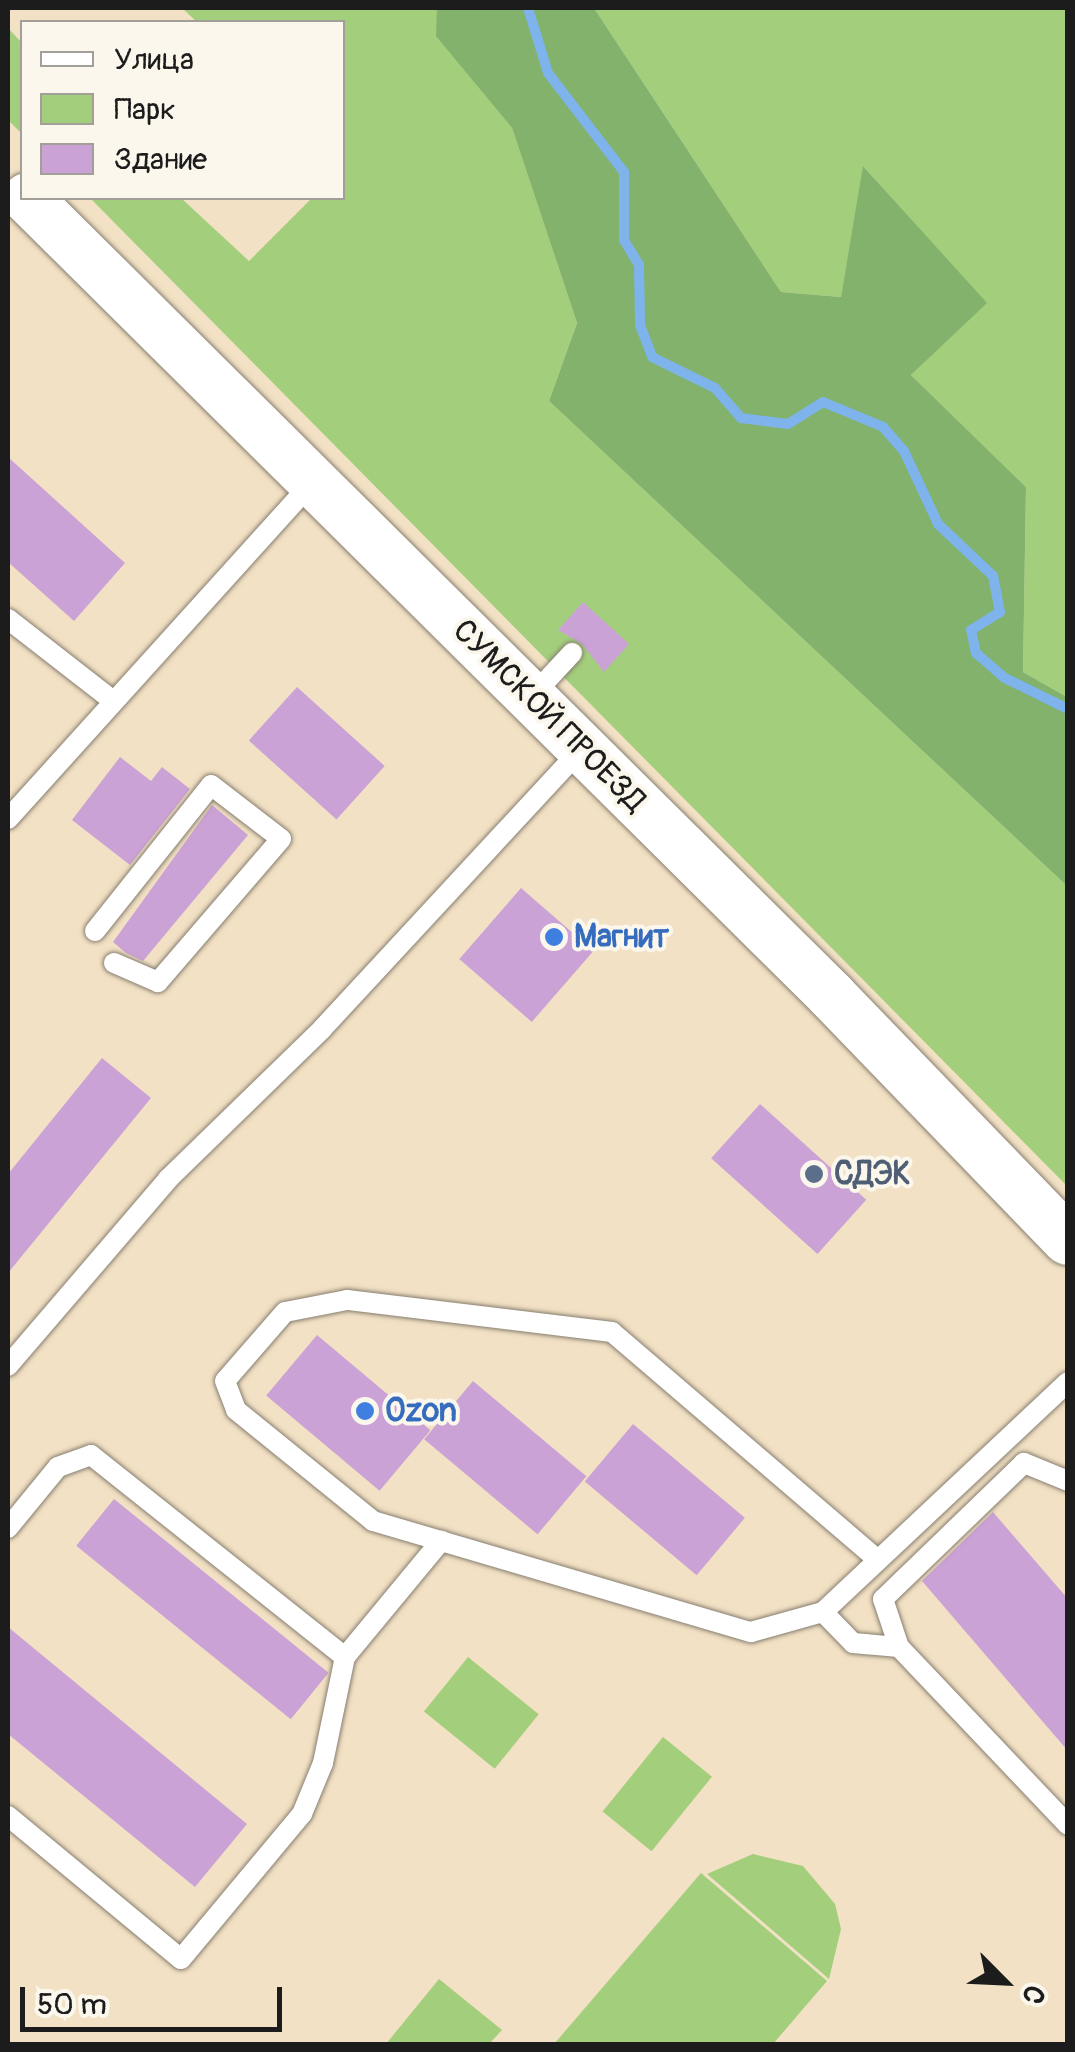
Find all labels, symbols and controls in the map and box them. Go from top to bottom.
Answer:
legend [20,20,345,200]
text: Улица [114,41,194,78]
text: Парк [114,91,176,128]
text: Здание [114,141,207,178]
street label: СУМСКОЙ ПРОЕЗД [445,612,653,820]
place label: Магнит [574,918,669,956]
marker: Магнит [543,926,565,948]
place label: СДЭК [834,1155,911,1193]
marker: СДЭК [803,1163,825,1185]
place label: Ozon [385,1392,457,1430]
marker: Ozon [354,1400,376,1422]
north arrow [955,1932,1055,2032]
scale bar [25,1967,288,2029]
text: С [1013,1979,1052,2009]
text: 50 m [37,1986,107,2023]

